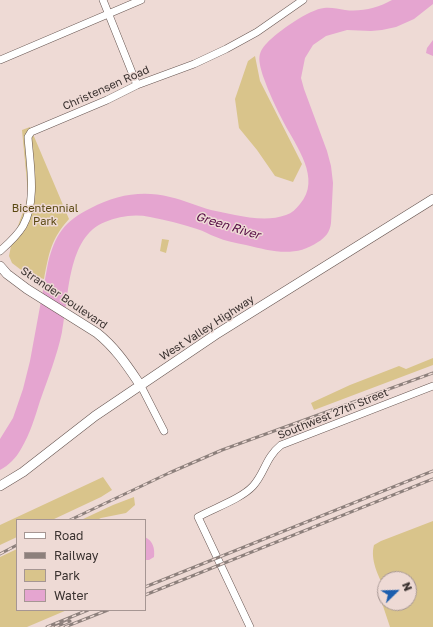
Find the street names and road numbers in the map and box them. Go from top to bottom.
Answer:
street label: Christensen Road [61,63,151,113]
street label: Strander Boulevard [18,264,110,332]
street label: West Valley Highway [157,293,257,363]
street label: Southwest 27th Street [276,386,390,442]

